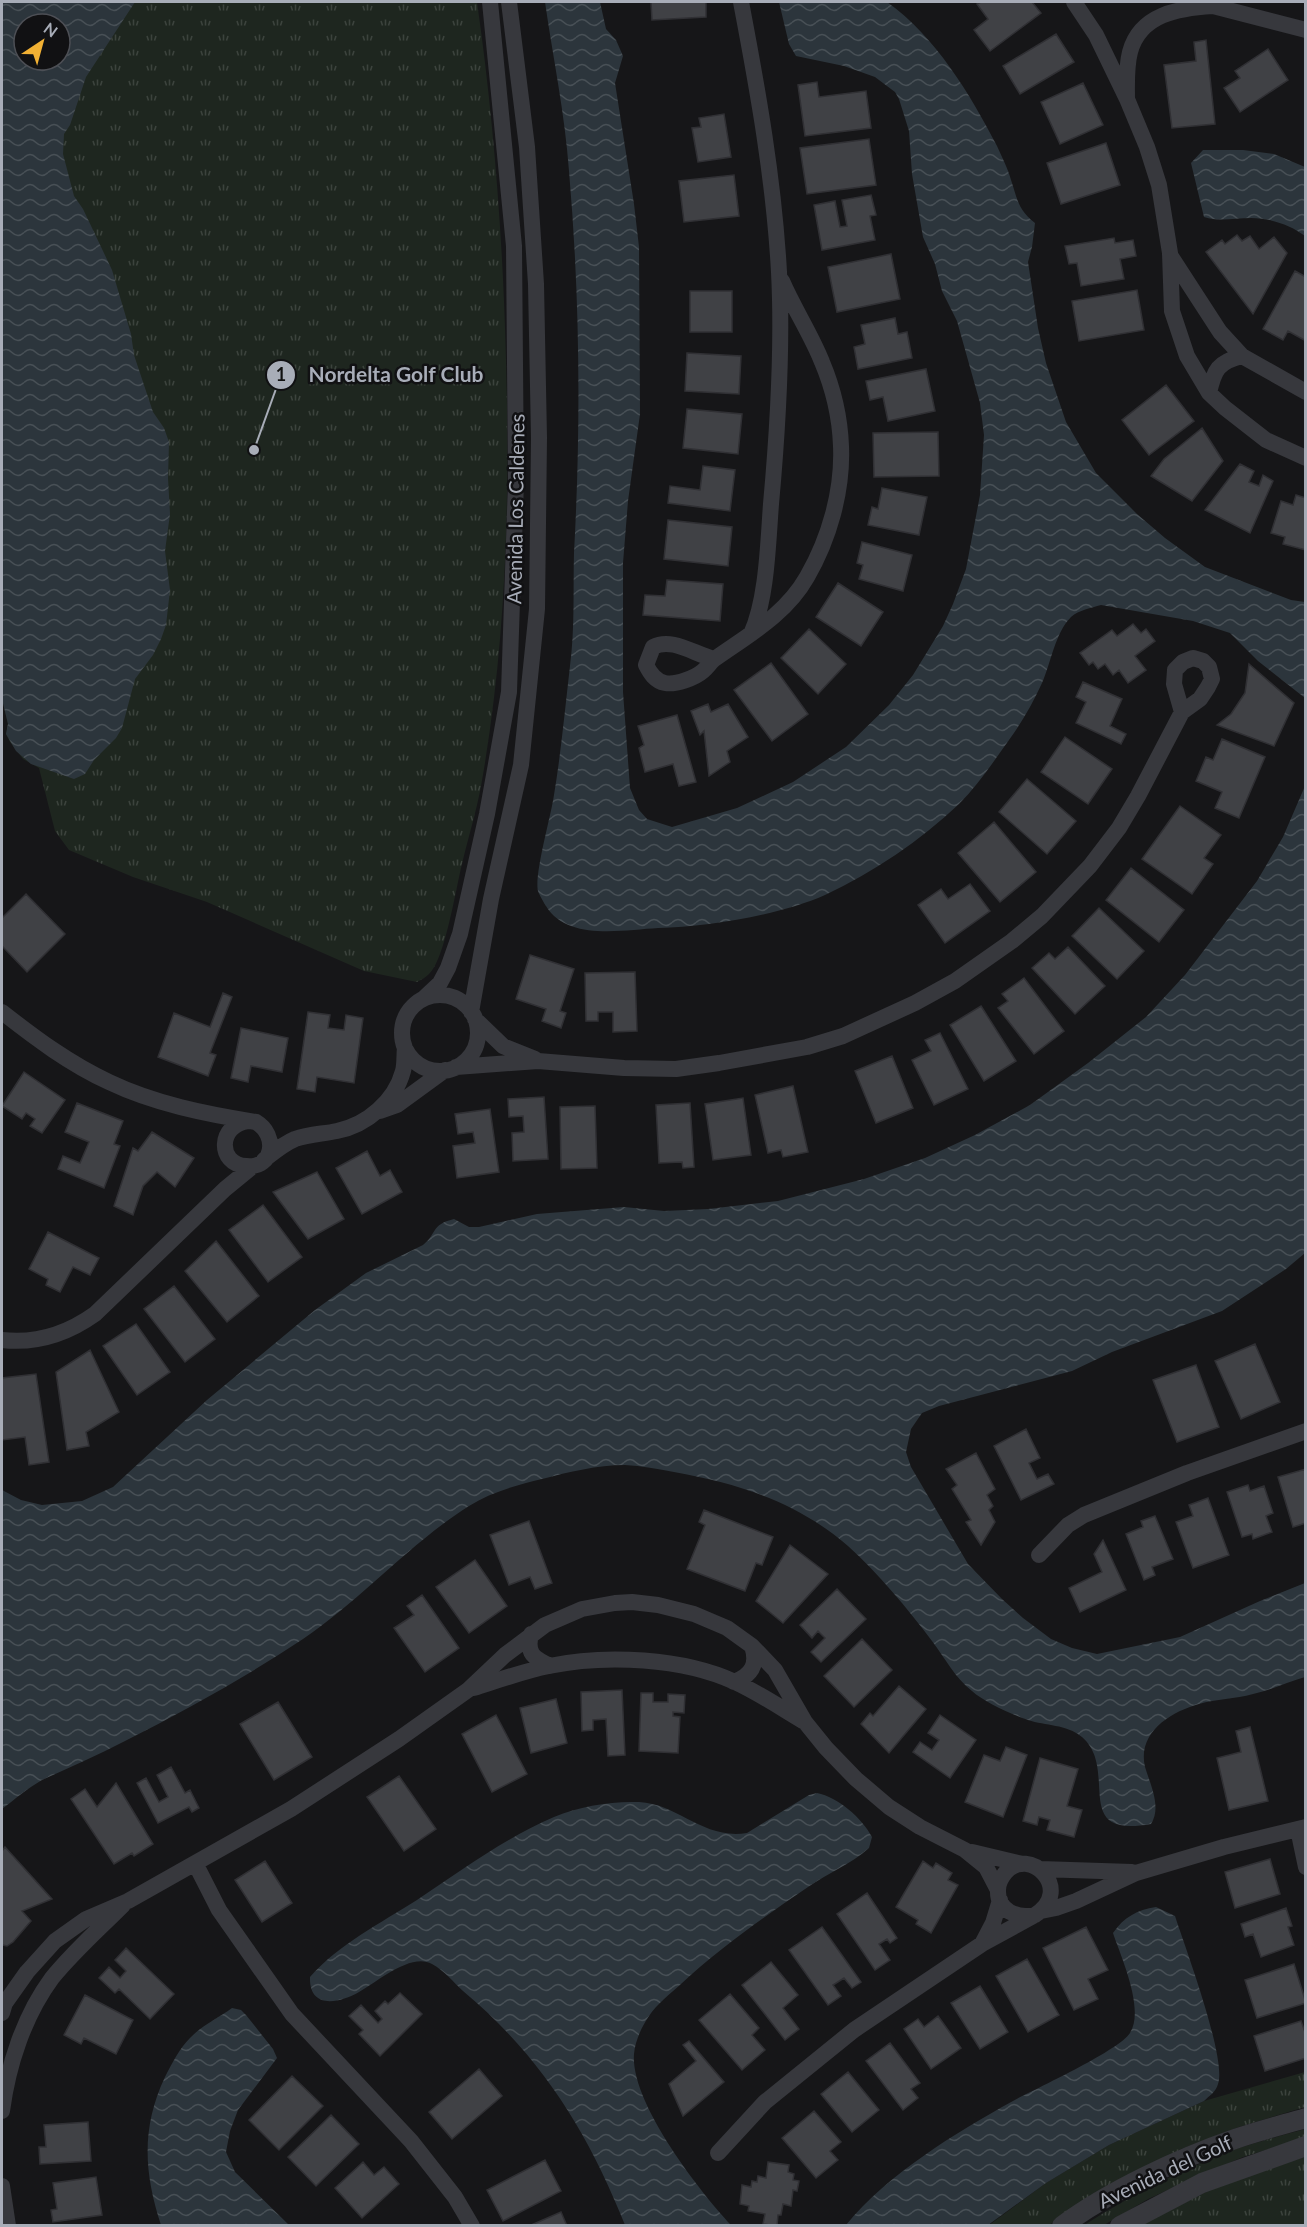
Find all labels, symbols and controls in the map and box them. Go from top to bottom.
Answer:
north arrow [12,12,72,72]
text: N [41,18,62,41]
callout: Nordelta Golf Club [266,355,495,394]
text: Nordelta Golf Club [309,361,484,386]
text: 1 [276,363,286,385]
street label: Avenida Los Caldenes [501,414,529,604]
street label: Avenida del Golf [1094,2130,1235,2213]

